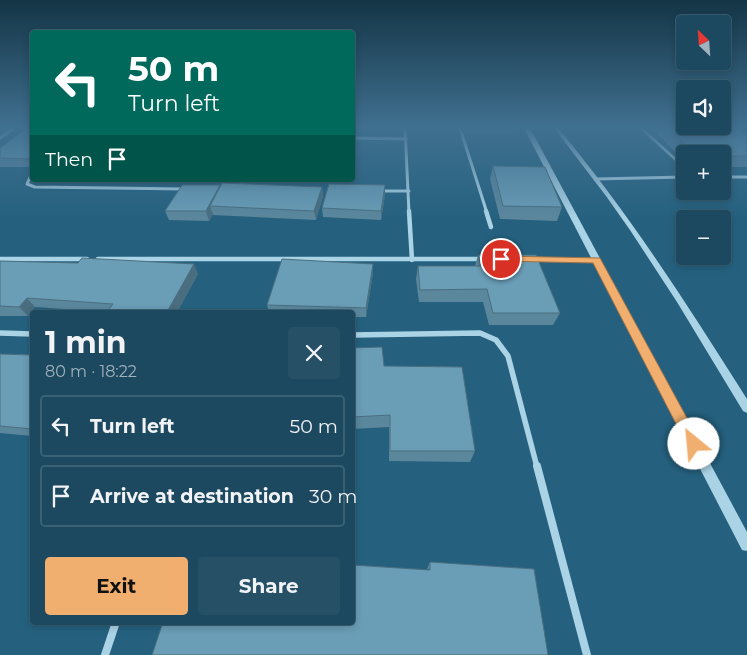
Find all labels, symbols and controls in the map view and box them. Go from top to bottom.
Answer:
north arrow [676,15,731,70]
map controls [676,15,731,265]
text: 50 m [128,47,219,90]
icon: left [45,50,110,115]
button: sound [676,80,731,135]
text: Turn left [128,90,220,117]
icon: arrive [103,145,131,173]
button: + [676,145,731,200]
text: Then [45,148,93,171]
button: − [676,210,731,265]
pin [480,238,522,280]
icon: arrive [487,245,515,273]
text: 1 min [45,324,126,361]
button: close [288,327,340,379]
text: 80 m · 18:22 [45,362,137,381]
icon: left [47,412,75,440]
text: Turn left [90,415,175,438]
text: 50 m [290,415,338,438]
position arrow [667,417,719,469]
icon: arrive [47,482,75,510]
text: Arrive at destination [90,485,294,508]
text: 30 m [309,485,357,508]
button: Exit [45,557,188,615]
button: Share [198,557,340,615]

